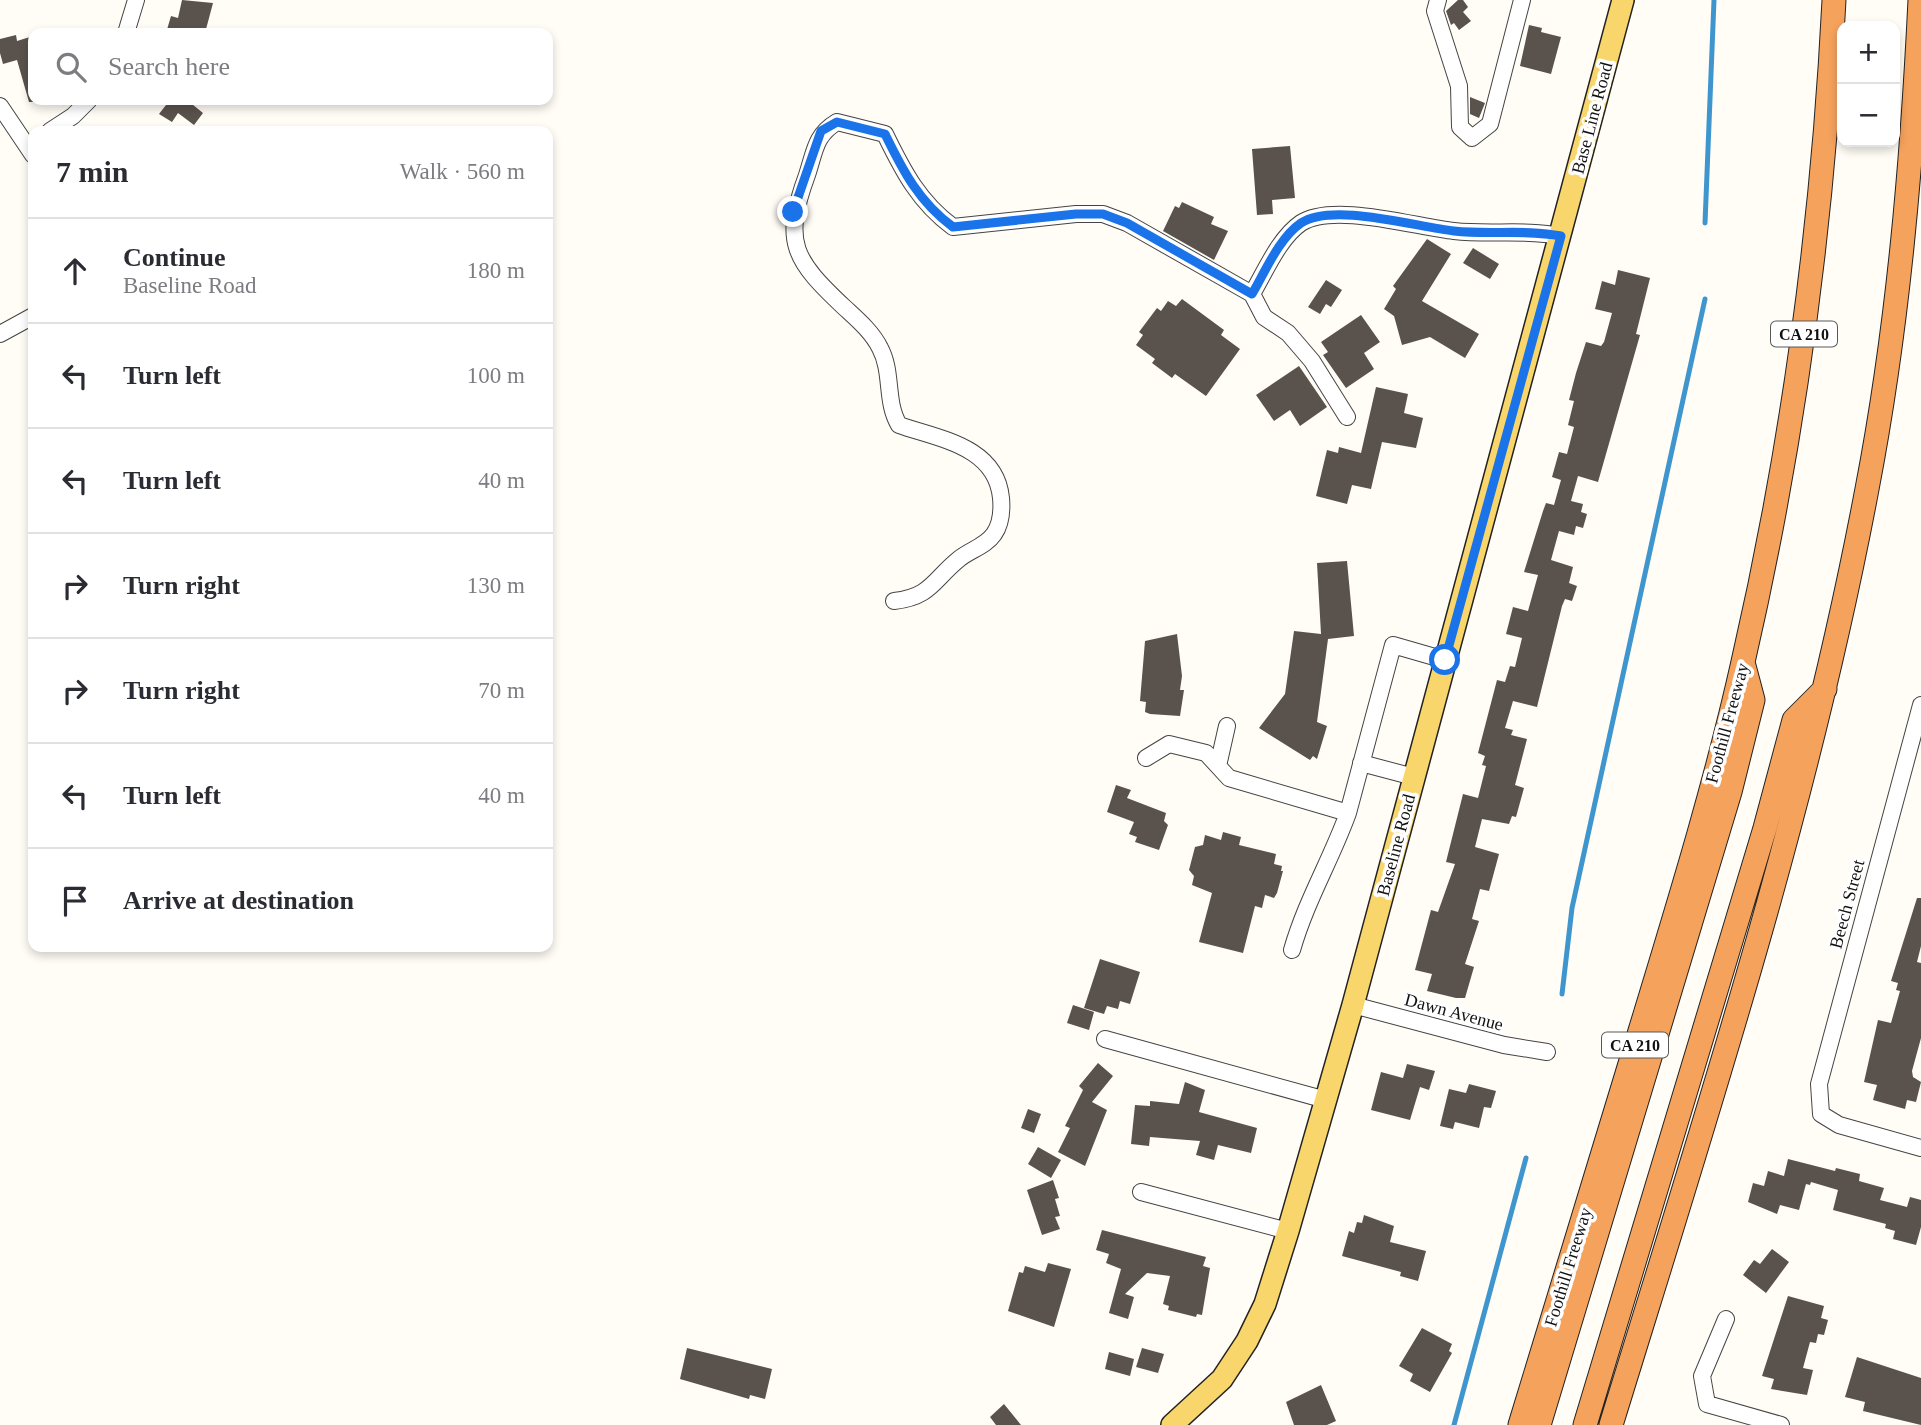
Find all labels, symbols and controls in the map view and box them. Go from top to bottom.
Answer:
map controls [1837,21,1900,147]
button: + [1837,21,1900,84]
search box [28,28,553,105]
icon: search [52,48,90,86]
text: Search here [108,52,230,81]
street label: Base Line Road [1567,60,1617,176]
button: − [1837,84,1900,147]
text: 7 min [56,155,129,188]
text: Walk · 560 m [400,159,525,184]
route end [777,196,808,227]
text: Continue [123,243,226,272]
icon: ahead [56,252,94,290]
text: 180 m [467,258,525,283]
text: Baseline Road [123,273,257,298]
road number: CA 210 [1771,322,1837,346]
icon: left [56,357,94,395]
text: Turn left [123,361,221,390]
text: 100 m [467,363,525,388]
icon: left [56,462,94,500]
text: Turn left [123,466,221,495]
text: 40 m [478,468,525,493]
icon: right [56,567,94,605]
text: Turn right [123,571,240,600]
text: 130 m [467,573,525,598]
route start [1429,644,1460,675]
street label: Foothill Freeway [1701,661,1753,785]
icon: right [56,672,94,710]
text: Turn right [123,676,240,705]
text: 70 m [478,678,525,703]
icon: left [56,777,94,815]
text: Turn left [123,781,221,810]
text: 40 m [478,783,525,808]
street label: Baseline Road [1373,792,1419,898]
street label: Beech Street [1826,857,1868,951]
icon: arrive [56,882,94,920]
text: Arrive at destination [123,886,354,915]
street label: Dawn Avenue [1403,989,1505,1035]
road number: CA 210 [1602,1032,1668,1058]
street label: Foothill Freeway [1540,1205,1596,1329]

